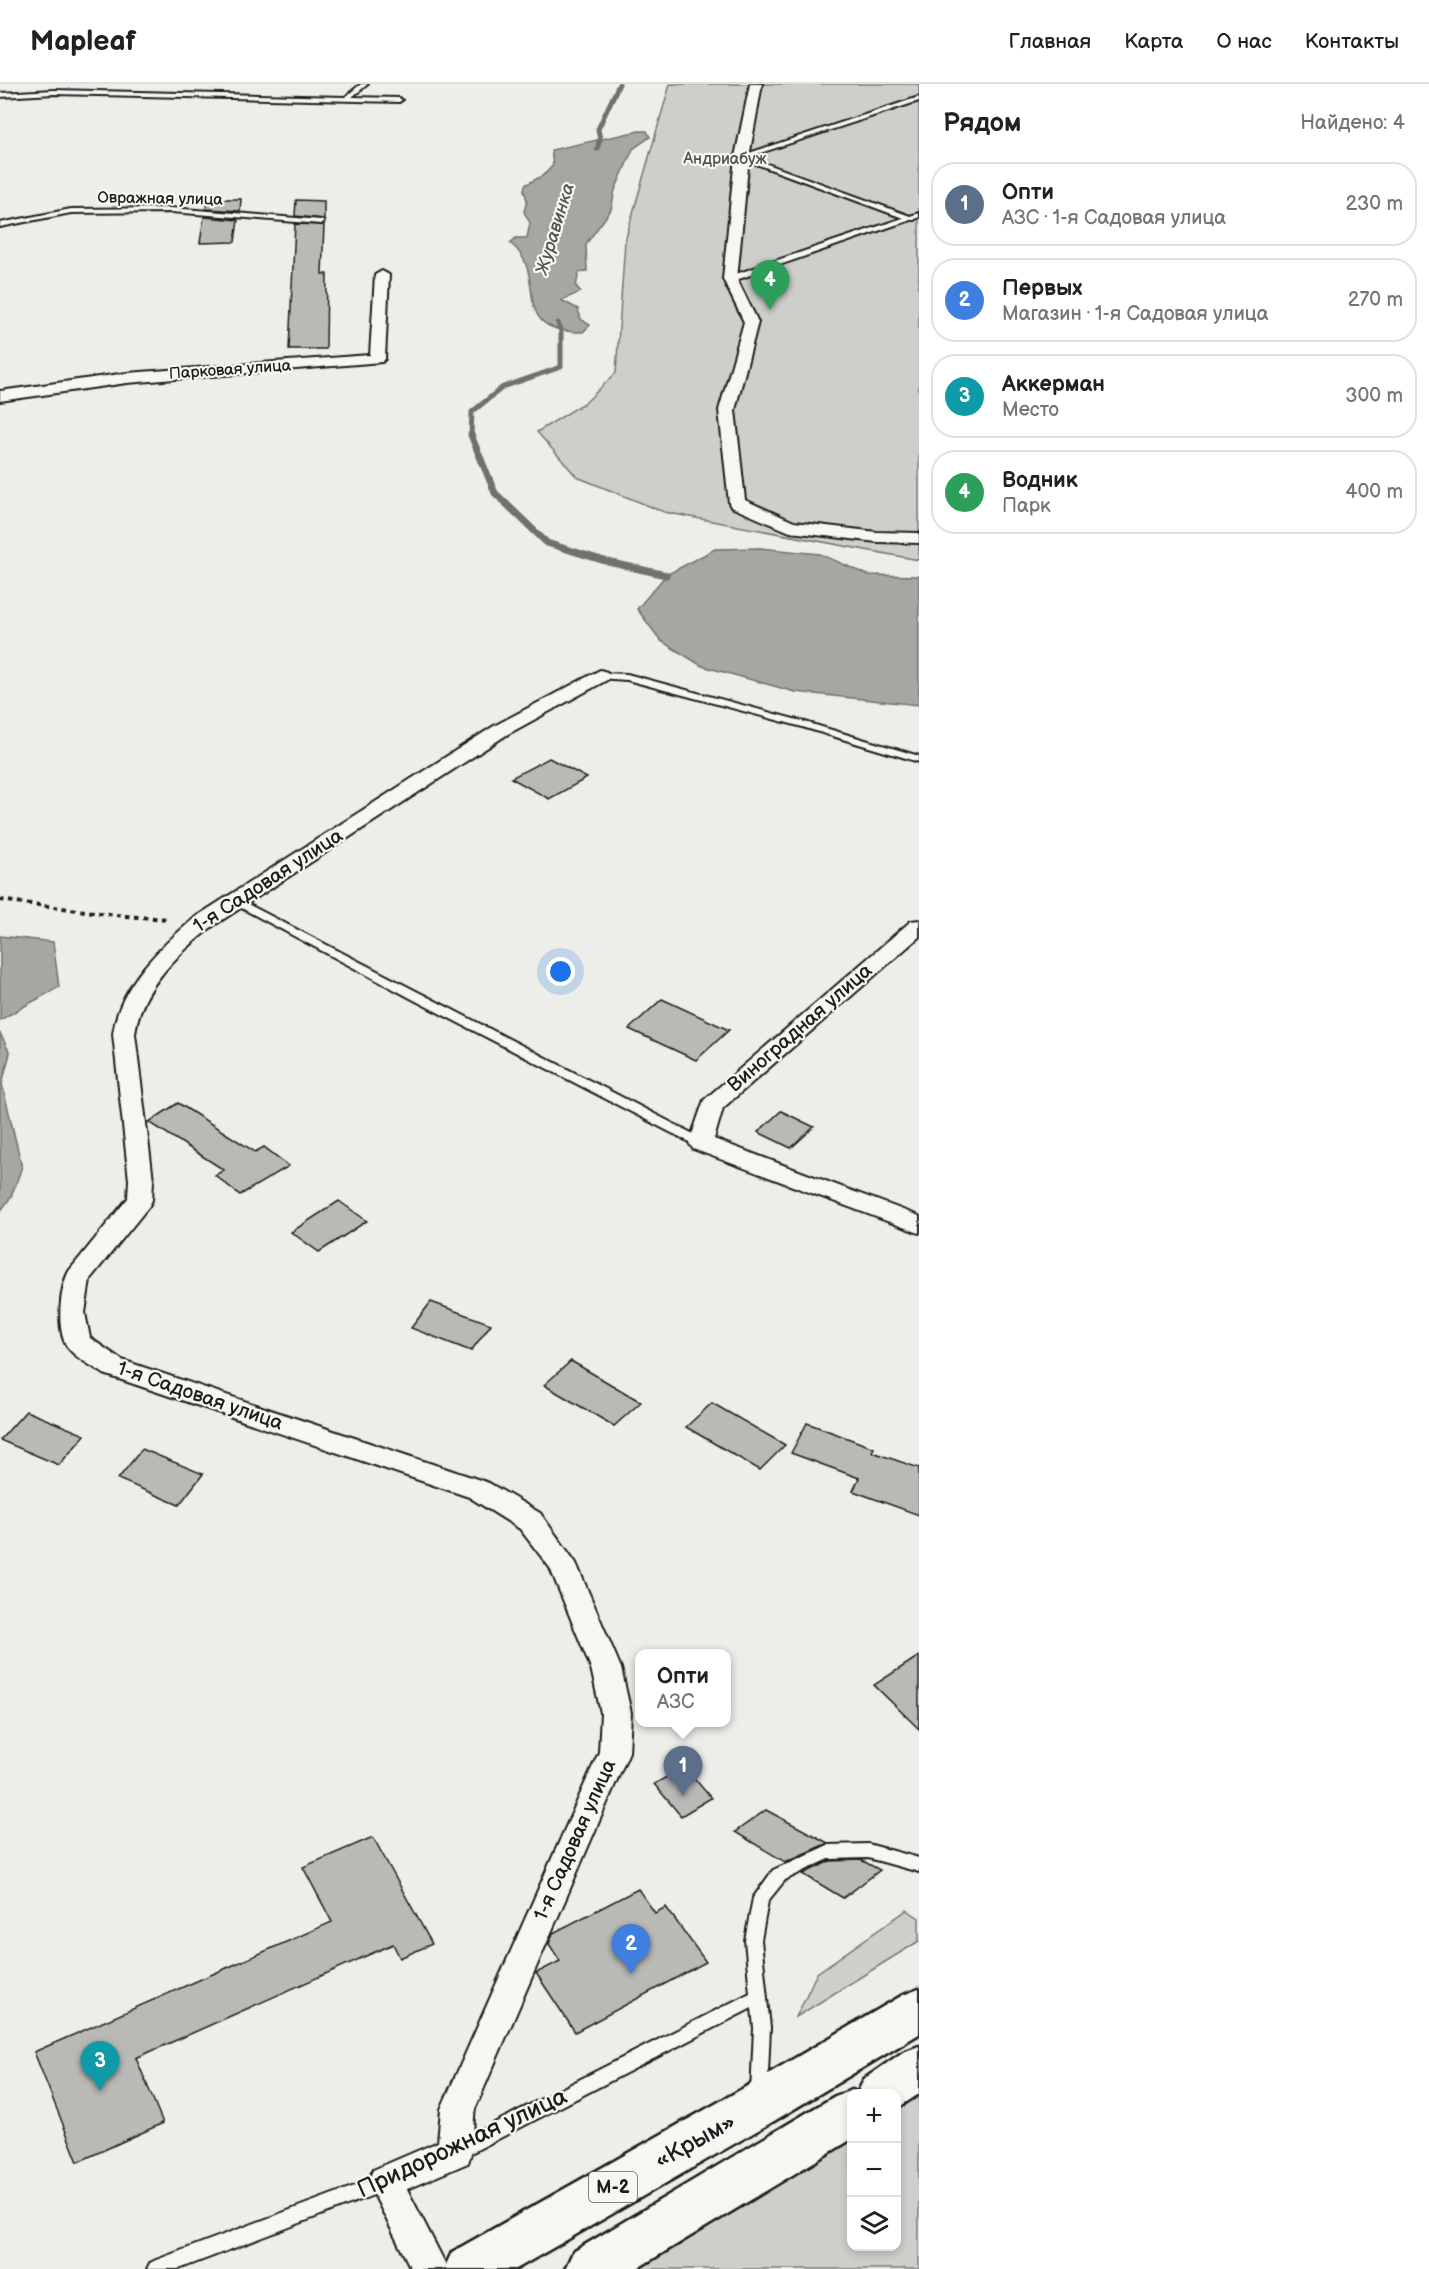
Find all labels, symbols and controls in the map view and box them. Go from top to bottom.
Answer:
text: Mapleaf [30,25,136,58]
text: Главная [1008,29,1091,54]
text: Карта [1124,29,1183,54]
text: О нас [1216,29,1272,54]
text: Контакты [1305,29,1399,54]
text: Рядом [943,108,1021,139]
text: Найдено: 4 [1300,111,1405,135]
park label: Андриабуж [682,150,767,169]
text: Опти [1002,179,1054,206]
water label: Журавинка [531,181,579,278]
street label: Овражная улица [97,188,223,210]
text: 1 [960,192,969,216]
text: 230 m [1346,192,1403,216]
text: АЗС · 1-я Садовая улица [1002,206,1226,230]
pin: 4 [750,260,790,310]
text: Первых [1002,275,1082,302]
text: 2 [959,288,970,312]
text: 270 m [1348,288,1403,312]
text: Магазин · 1-я Садовая улица [1002,302,1268,326]
street label: Парковая улица [168,356,292,384]
text: Аккерман [1002,371,1105,398]
text: 3 [959,384,970,408]
text: 300 m [1345,384,1403,408]
text: Место [1002,398,1059,422]
text: Водник [1002,467,1078,494]
text: 4 [959,480,970,504]
text: 400 m [1345,480,1403,504]
text: Парк [1002,494,1051,518]
street label: 1-я Садовая улица [189,824,347,938]
your location [546,957,575,986]
street label: Виноградная улица [723,959,877,1097]
street label: 1-я Садовая улица [114,1356,286,1436]
popup [635,1649,731,1727]
text: Опти [657,1663,709,1690]
text: АЗС [657,1690,694,1714]
pin: 1 [664,1746,702,1796]
street label: 1-я Садовая улица [529,1756,621,1924]
pin: 2 [612,1924,650,1974]
pin: 3 [80,2042,120,2091]
street label: Придорожная улица [352,2082,572,2204]
map controls [847,2089,901,2251]
button: + [847,2089,901,2143]
street label: «Крым» [649,2107,741,2175]
button: − [847,2143,901,2197]
road number: М-2 [589,2172,637,2202]
button: layers [847,2197,901,2251]

